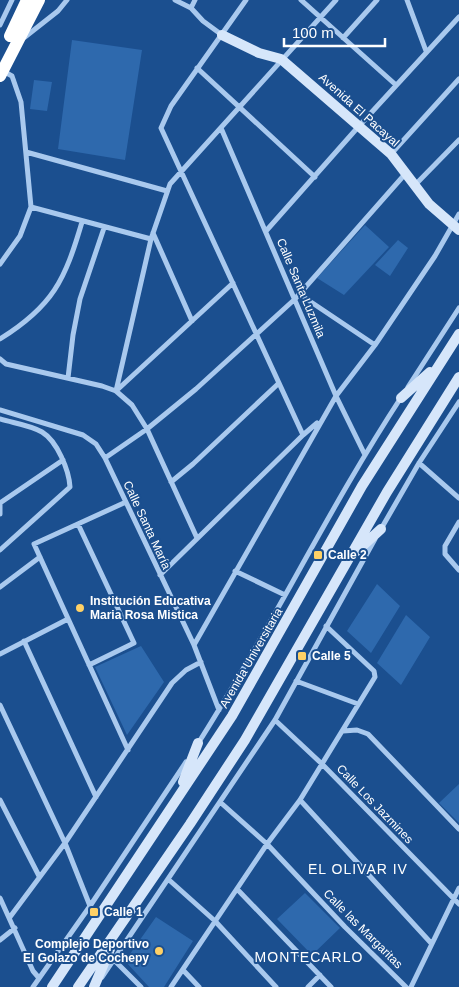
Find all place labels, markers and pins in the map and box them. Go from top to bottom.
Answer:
place label: Calle 2 [328,548,367,562]
marker: Calle 2 [312,549,324,561]
place label: Institución Educativa Maria Rosa Mistica [90,594,211,622]
marker: Institución Educativa Maria Rosa Mistica [74,602,86,614]
place label: Calle 5 [312,649,351,663]
marker: Calle 5 [296,650,308,662]
place label: Calle 1 [104,905,143,919]
marker: Calle 1 [88,906,100,918]
place label: Complejo Deportivo El Golazo de Cochepy [23,937,149,965]
marker: Complejo Deportivo El Golazo de Cochepy [153,945,165,957]

